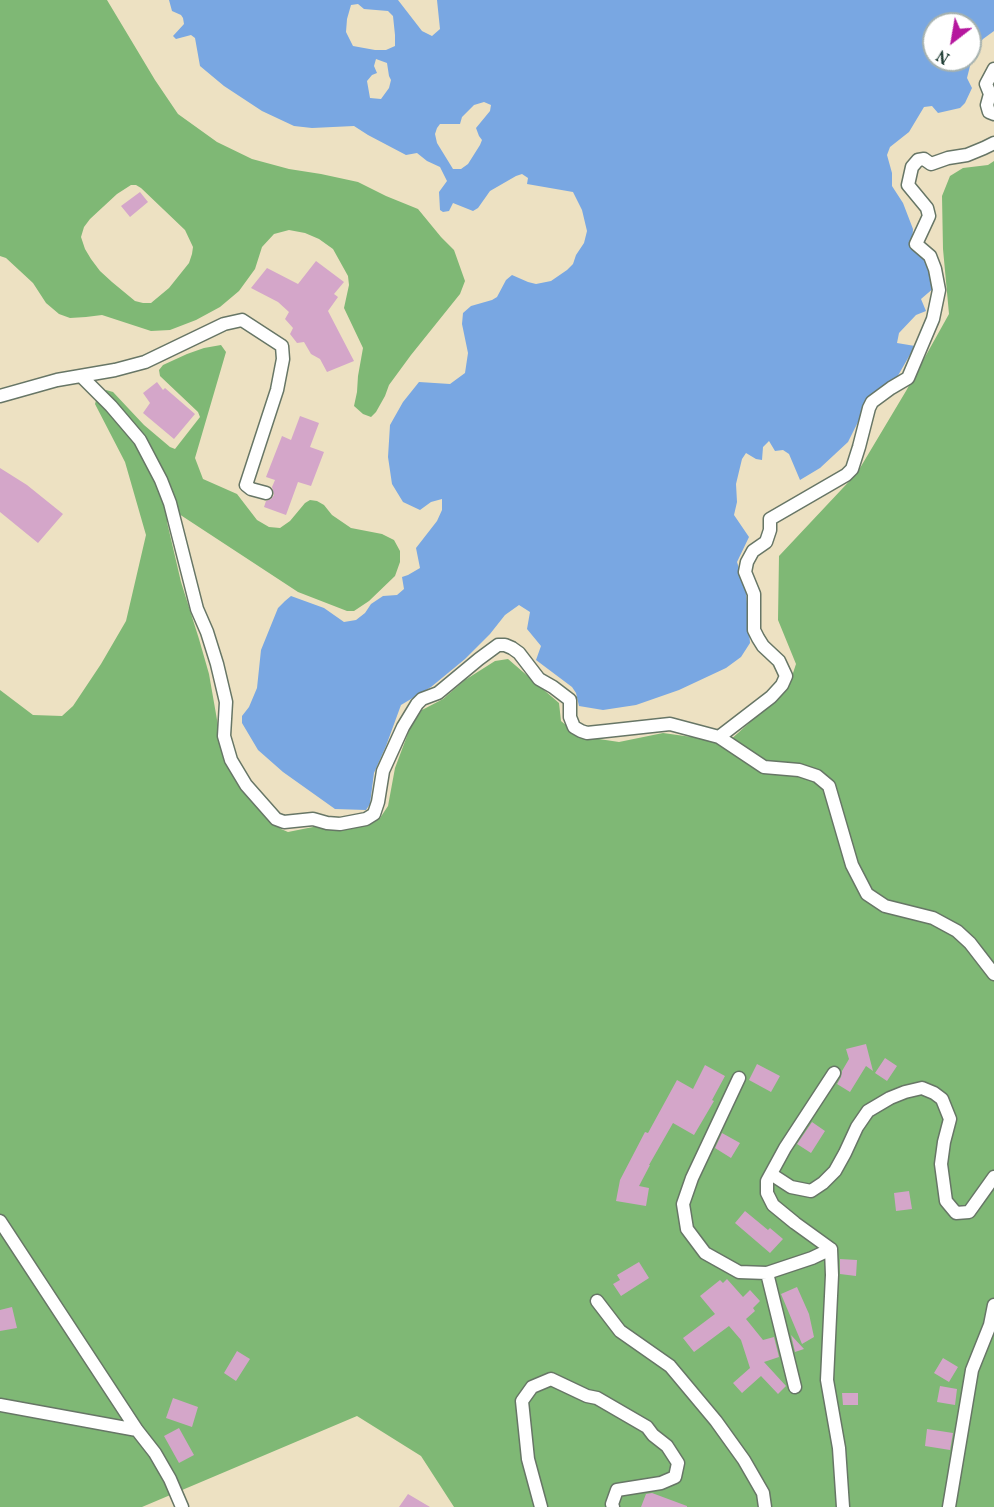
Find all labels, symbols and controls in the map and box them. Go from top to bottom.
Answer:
north arrow [922,12,982,72]
text: N [933,43,954,68]

